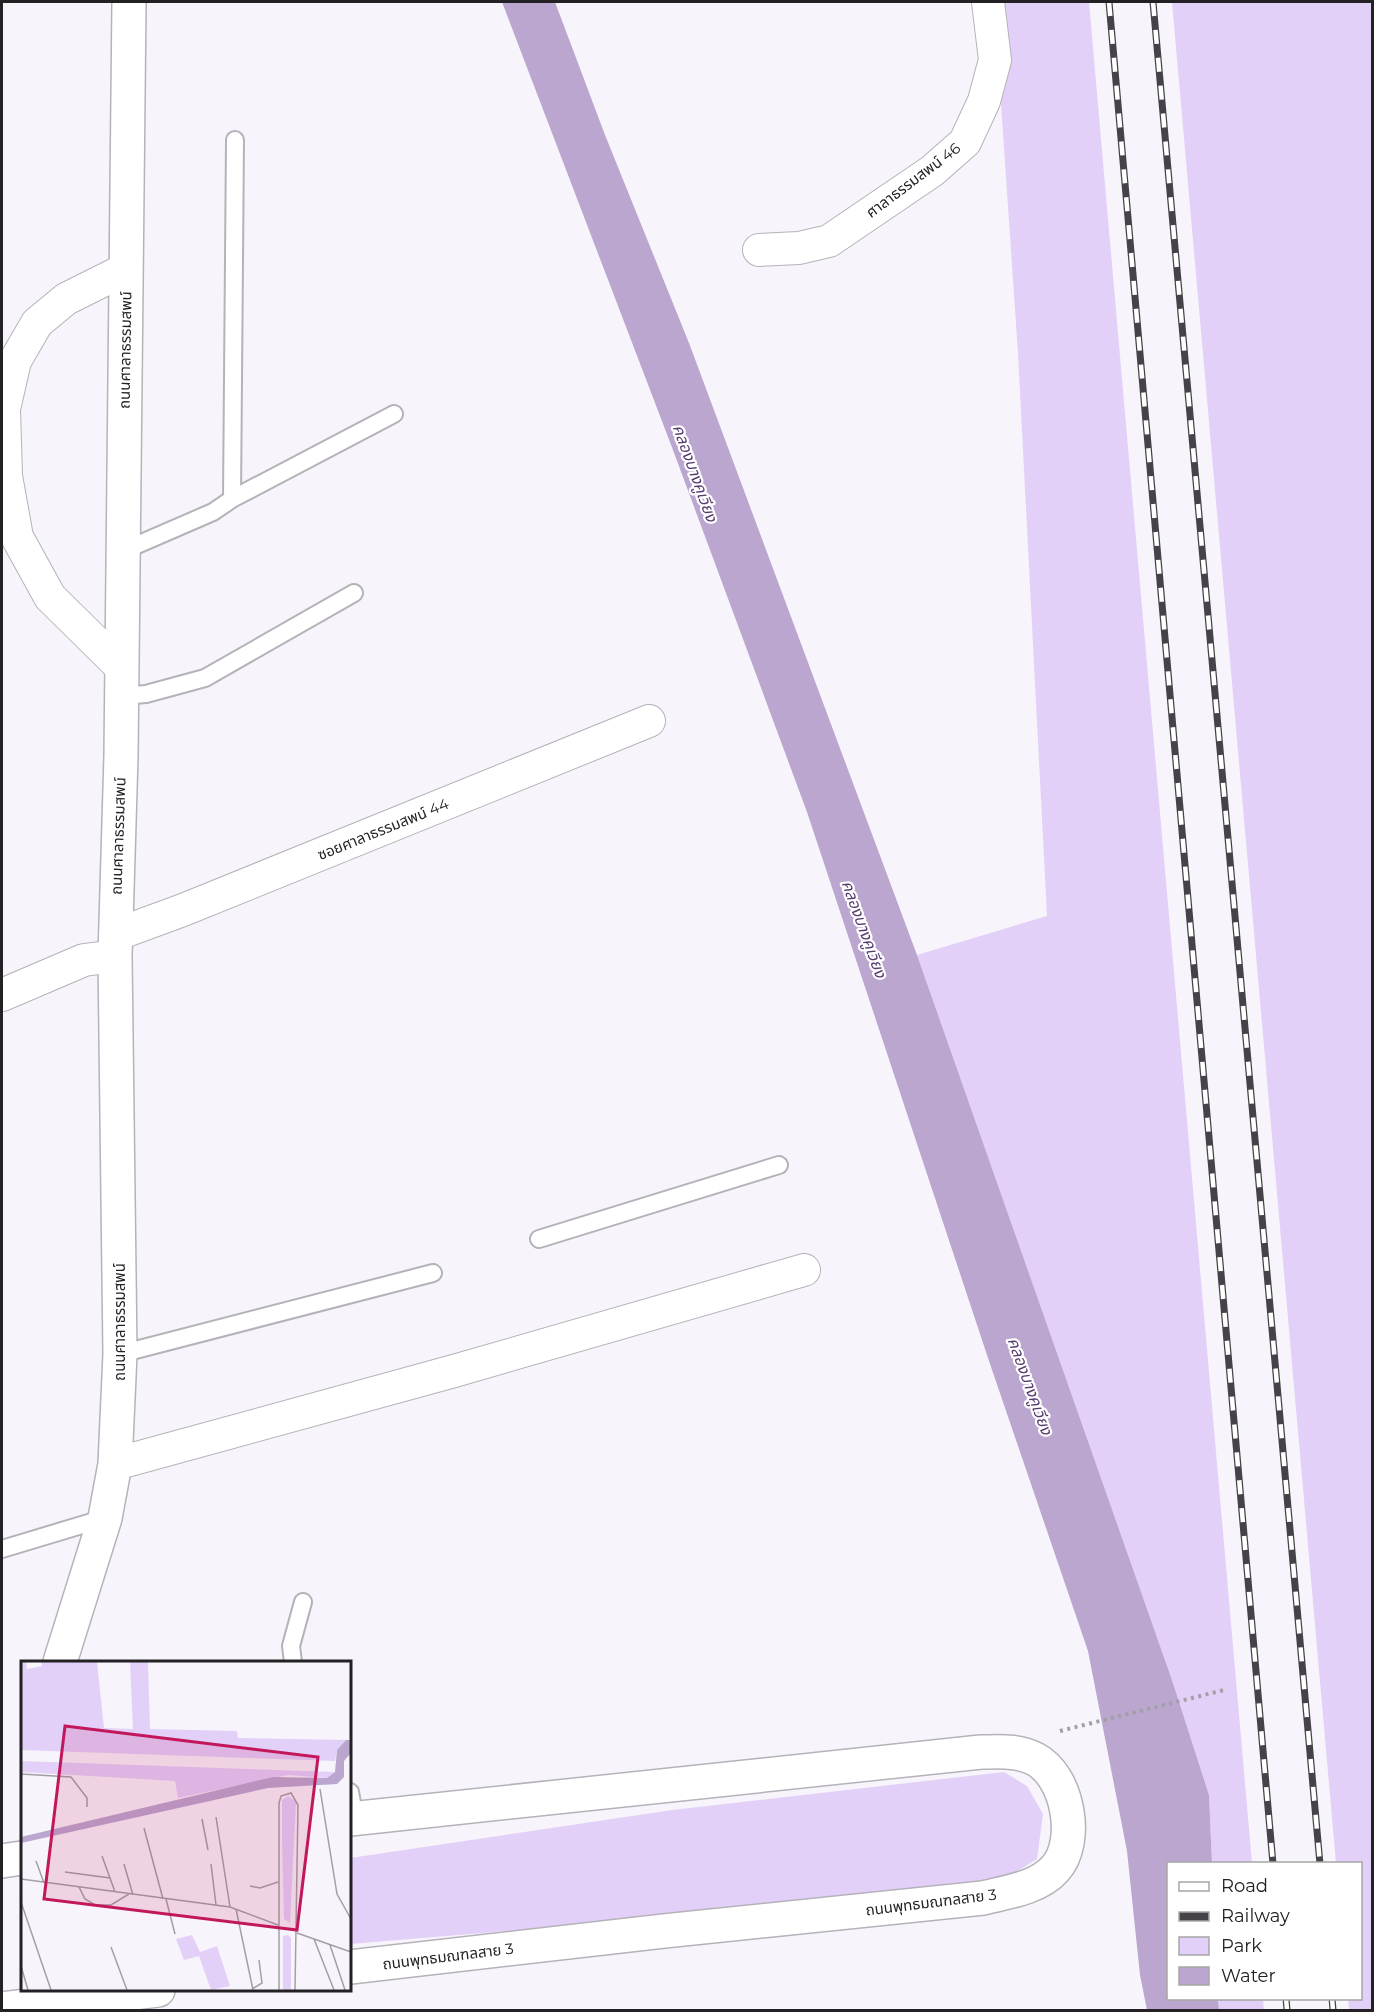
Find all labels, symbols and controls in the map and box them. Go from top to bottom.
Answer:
street label: ศาลาธรรมสพน์ 46 [862,138,964,222]
street label: ถนนศาลาธรรมสพน์ [114,291,136,409]
water label: คลองบางคูเวียง [668,422,722,526]
street label: ถนนศาลาธรรมสพน์ [106,777,130,895]
street label: ซอยศาลาธรรมสพน์ 44 [315,794,452,864]
water label: คลองบางคูเวียง [837,878,891,982]
street label: ถนนศาลาธรรมสพน์ [110,1263,129,1381]
water label: คลองบางคูเวียง [1003,1335,1057,1439]
inset map [21,1661,351,1991]
legend [1167,1862,1362,2000]
text: Road [1221,1875,1268,1897]
street label: ถนนพุทธมณฑลสาย 3 [864,1885,998,1919]
text: Railway [1221,1905,1290,1927]
text: Park [1221,1935,1262,1957]
street label: ถนนพุทธมณฑลสาย 3 [381,1939,515,1973]
text: Water [1221,1965,1276,1987]

